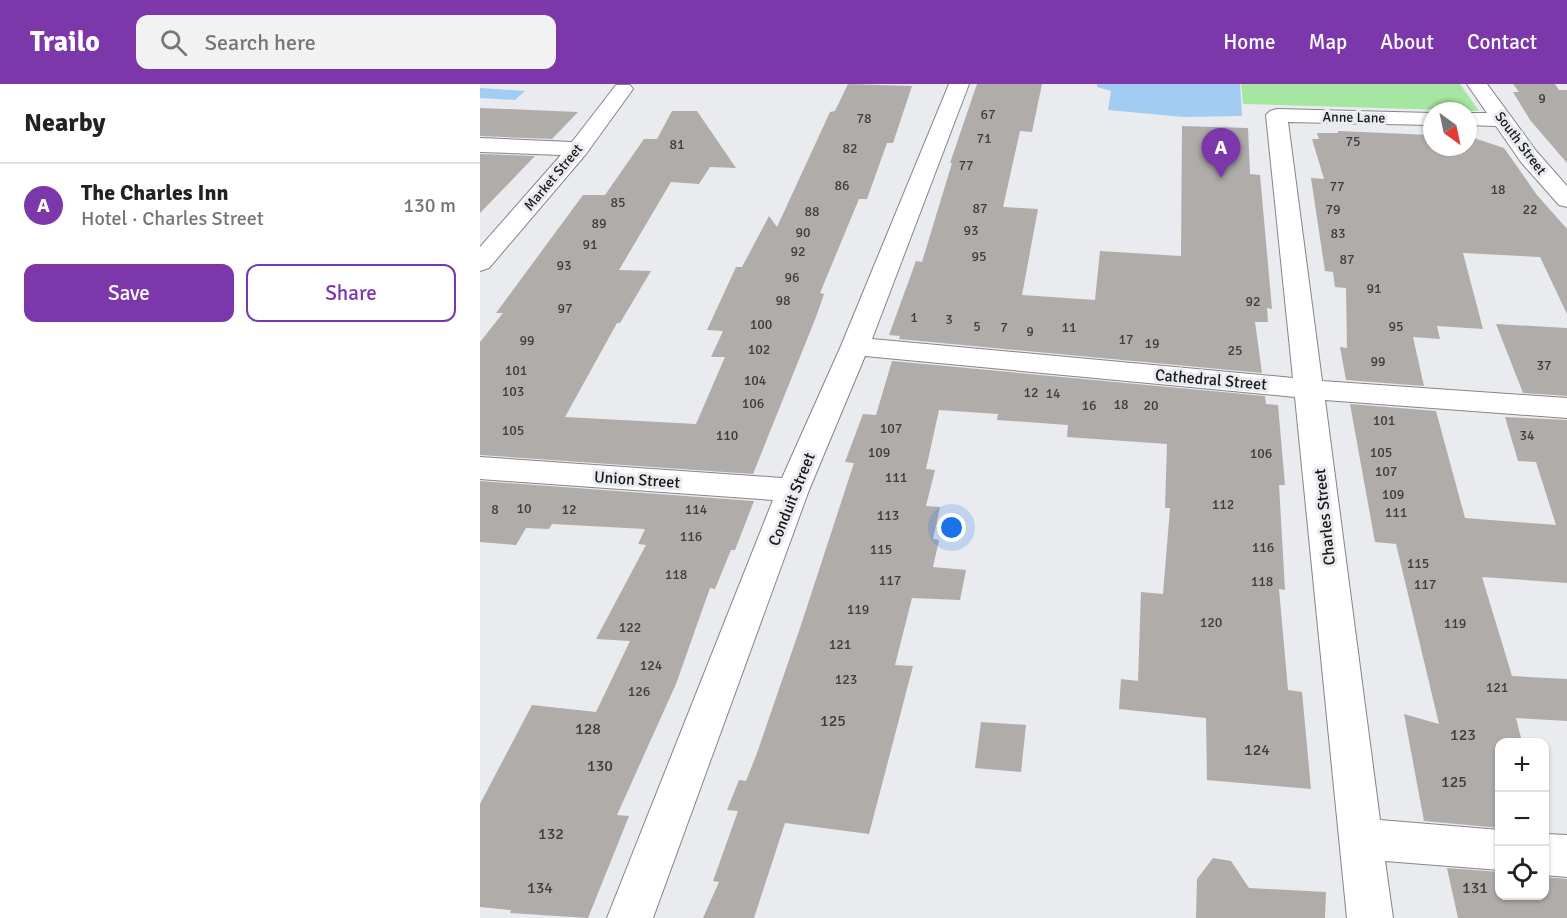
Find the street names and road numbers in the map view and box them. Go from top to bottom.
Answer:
street label: Anne Lane [1322,108,1386,127]
street label: South Street [1491,108,1550,178]
street label: Market Street [521,140,586,214]
street label: Cathedral Street [1154,365,1268,395]
street label: Conduit Street [764,449,820,549]
street label: Union Street [593,467,681,493]
street label: Charles Street [1310,467,1340,566]

